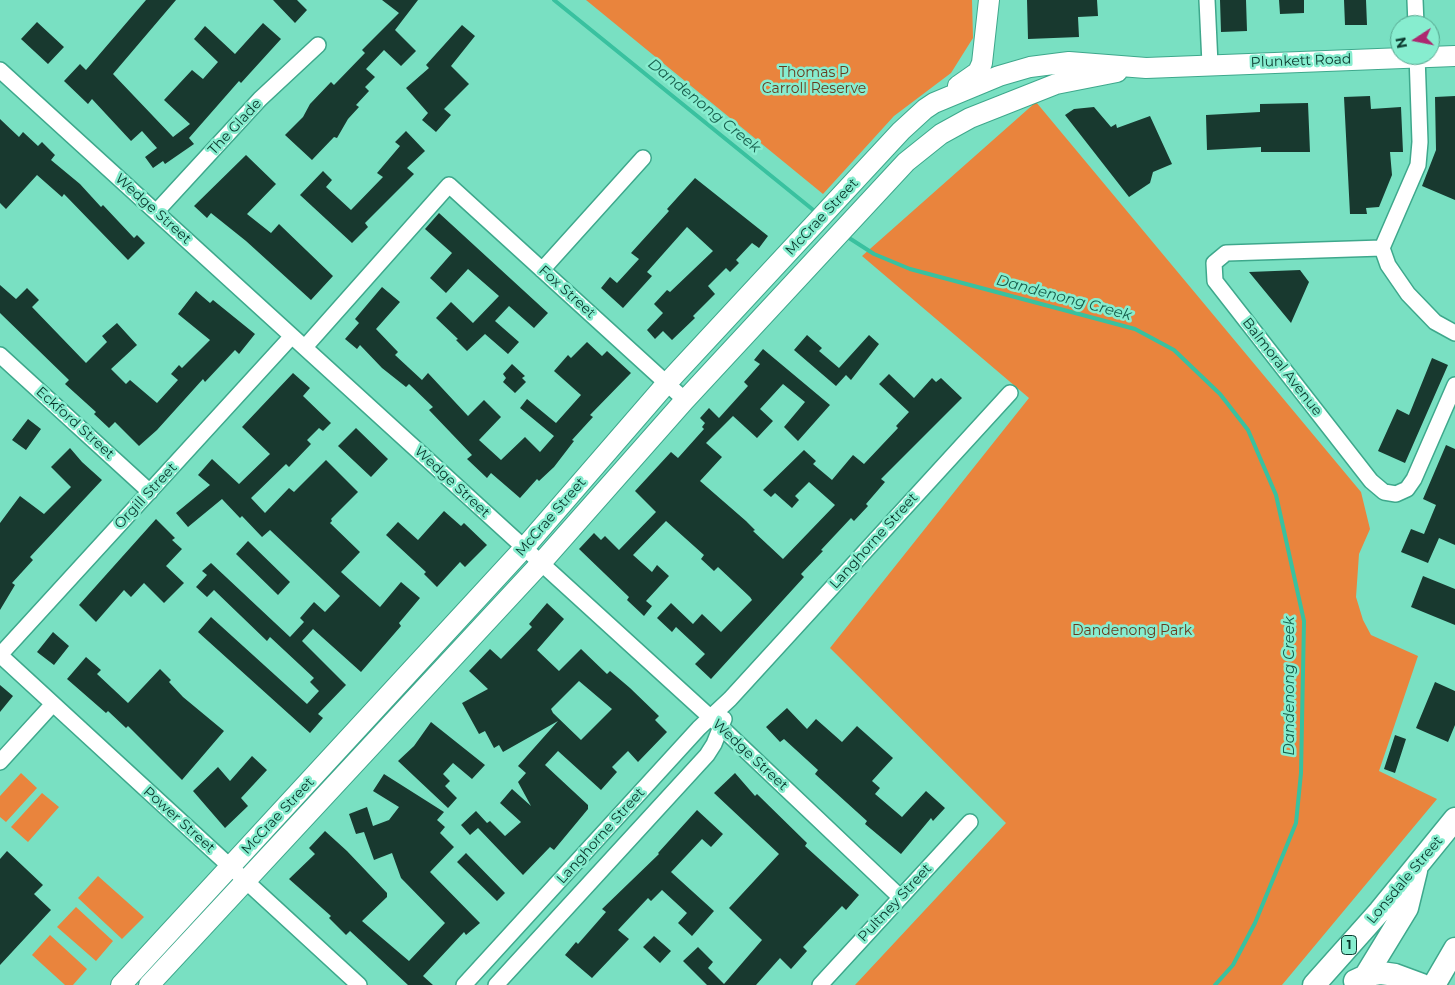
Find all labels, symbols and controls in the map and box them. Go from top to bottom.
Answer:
north arrow [1390,15,1440,65]
text: N [1391,35,1411,50]
street label: Plunkett Road [1250,51,1352,71]
water label: Dandenong Creek [644,55,764,157]
park label: Thomas P Carroll Reserve [762,65,866,98]
street label: The Glade [205,96,265,158]
street label: Wedge Street [111,170,195,248]
street label: McCrae Street [782,175,862,259]
street label: Fox Street [535,262,599,322]
water label: Dandenong Creek [994,271,1134,325]
street label: Balmoral Avenue [1239,315,1325,419]
street label: Eckford Street [32,383,118,463]
street label: Wedge Street [411,443,493,521]
street label: Orgill Street [111,460,181,532]
street label: McCrae Street [512,474,590,560]
street label: Langhorne Street [827,490,921,592]
water label: Dandenong Creek [1281,616,1299,756]
park label: Dandenong Park [1072,623,1192,639]
street label: Wedge Street [709,716,791,794]
street label: McCrae Street [238,774,318,858]
street label: Power Street [140,783,218,857]
street label: Langhorne Street [554,785,648,887]
street label: Lonsdale Street [1363,833,1447,927]
street label: Pultney Street [855,861,935,945]
road number: 1 [1342,936,1356,954]

